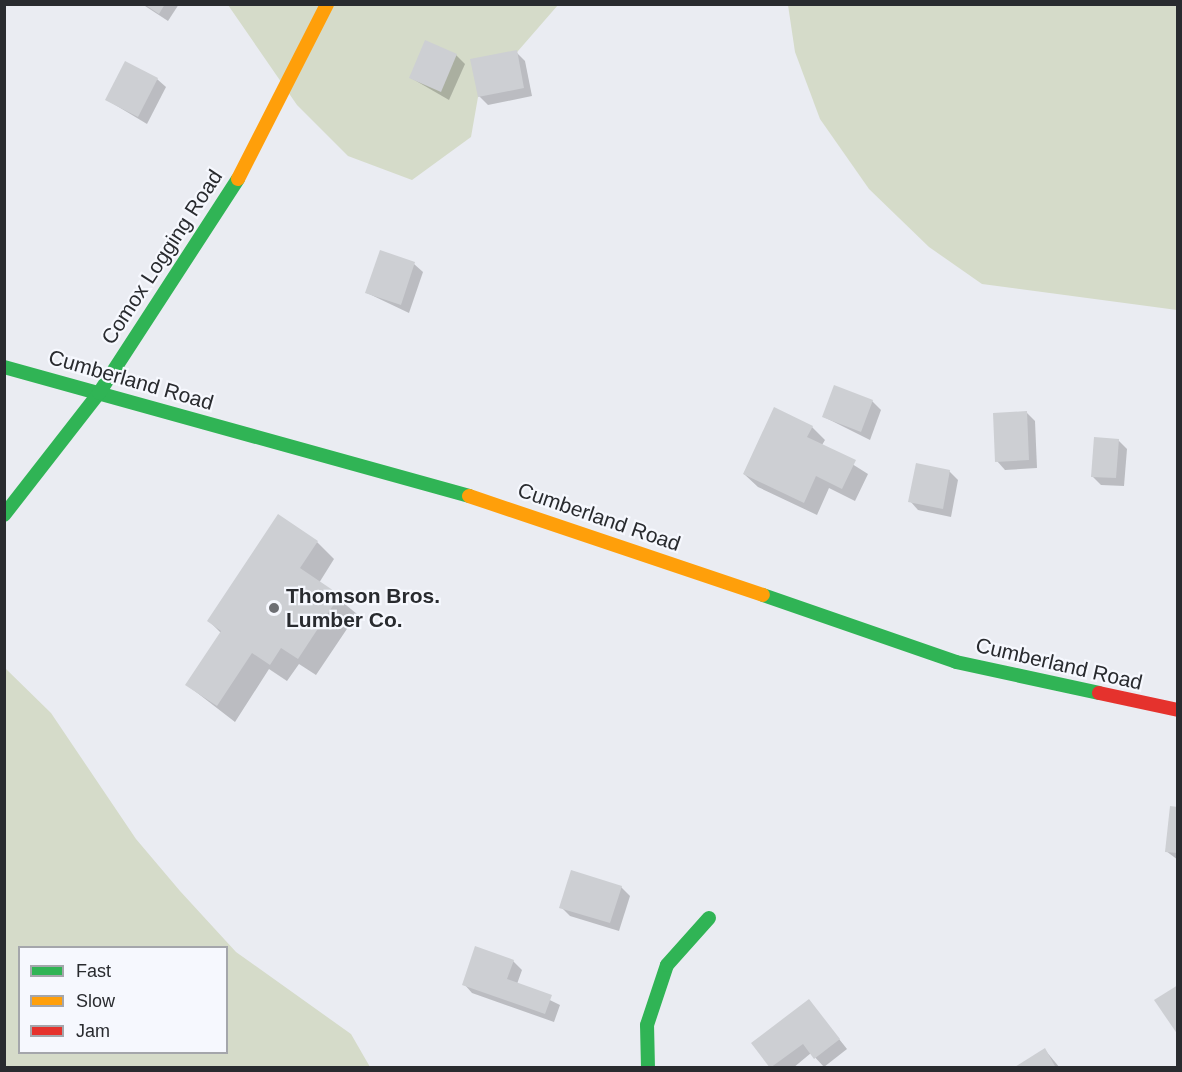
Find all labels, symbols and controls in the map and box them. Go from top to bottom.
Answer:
street label: Comox Logging Road [96,165,228,349]
street label: Cumberland Road [46,344,216,416]
street label: Cumberland Road [514,477,684,557]
place label: Thomson Bros. Lumber Co. [286,583,440,633]
marker: Thomson Bros. Lumber Co. [267,601,281,615]
street label: Cumberland Road [973,633,1145,695]
legend [18,946,228,1054]
text: Fast [76,961,111,981]
text: Slow [76,991,115,1011]
text: Jam [76,1021,110,1041]

